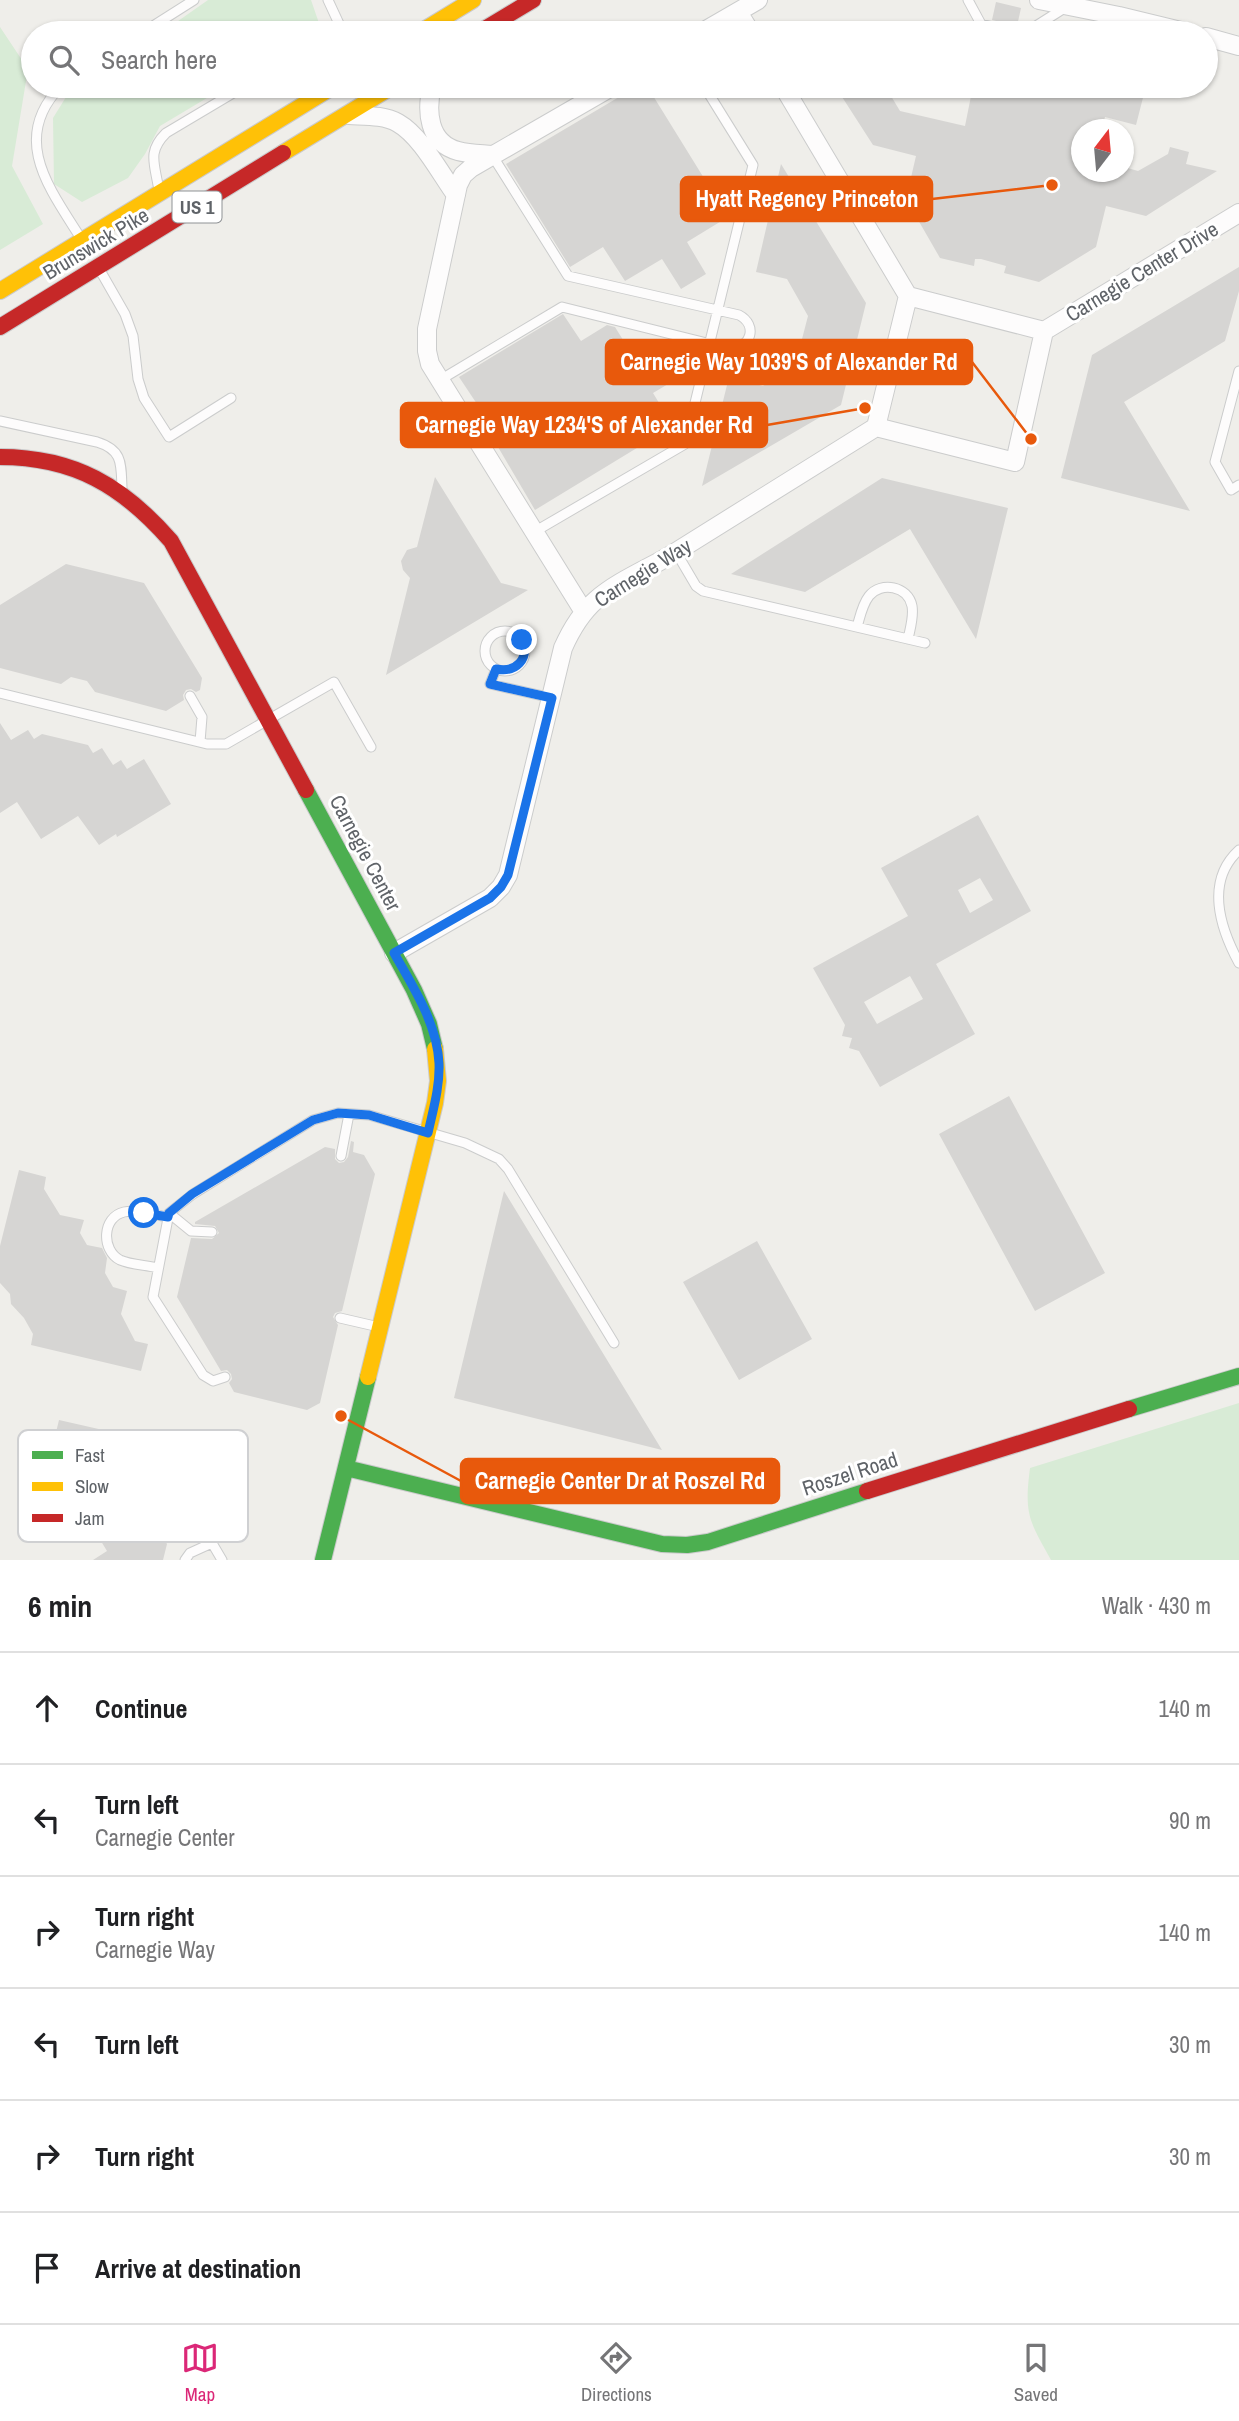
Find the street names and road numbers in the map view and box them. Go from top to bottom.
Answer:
road number: US 1 [172,192,222,223]
street label: Brunswick Pike [37,201,154,287]
street label: Carnegie Center Drive [1060,215,1223,329]
street label: Carnegie Way [589,531,697,614]
street label: Carnegie Center [323,790,408,916]
street label: Roszel Road [798,1445,901,1503]

